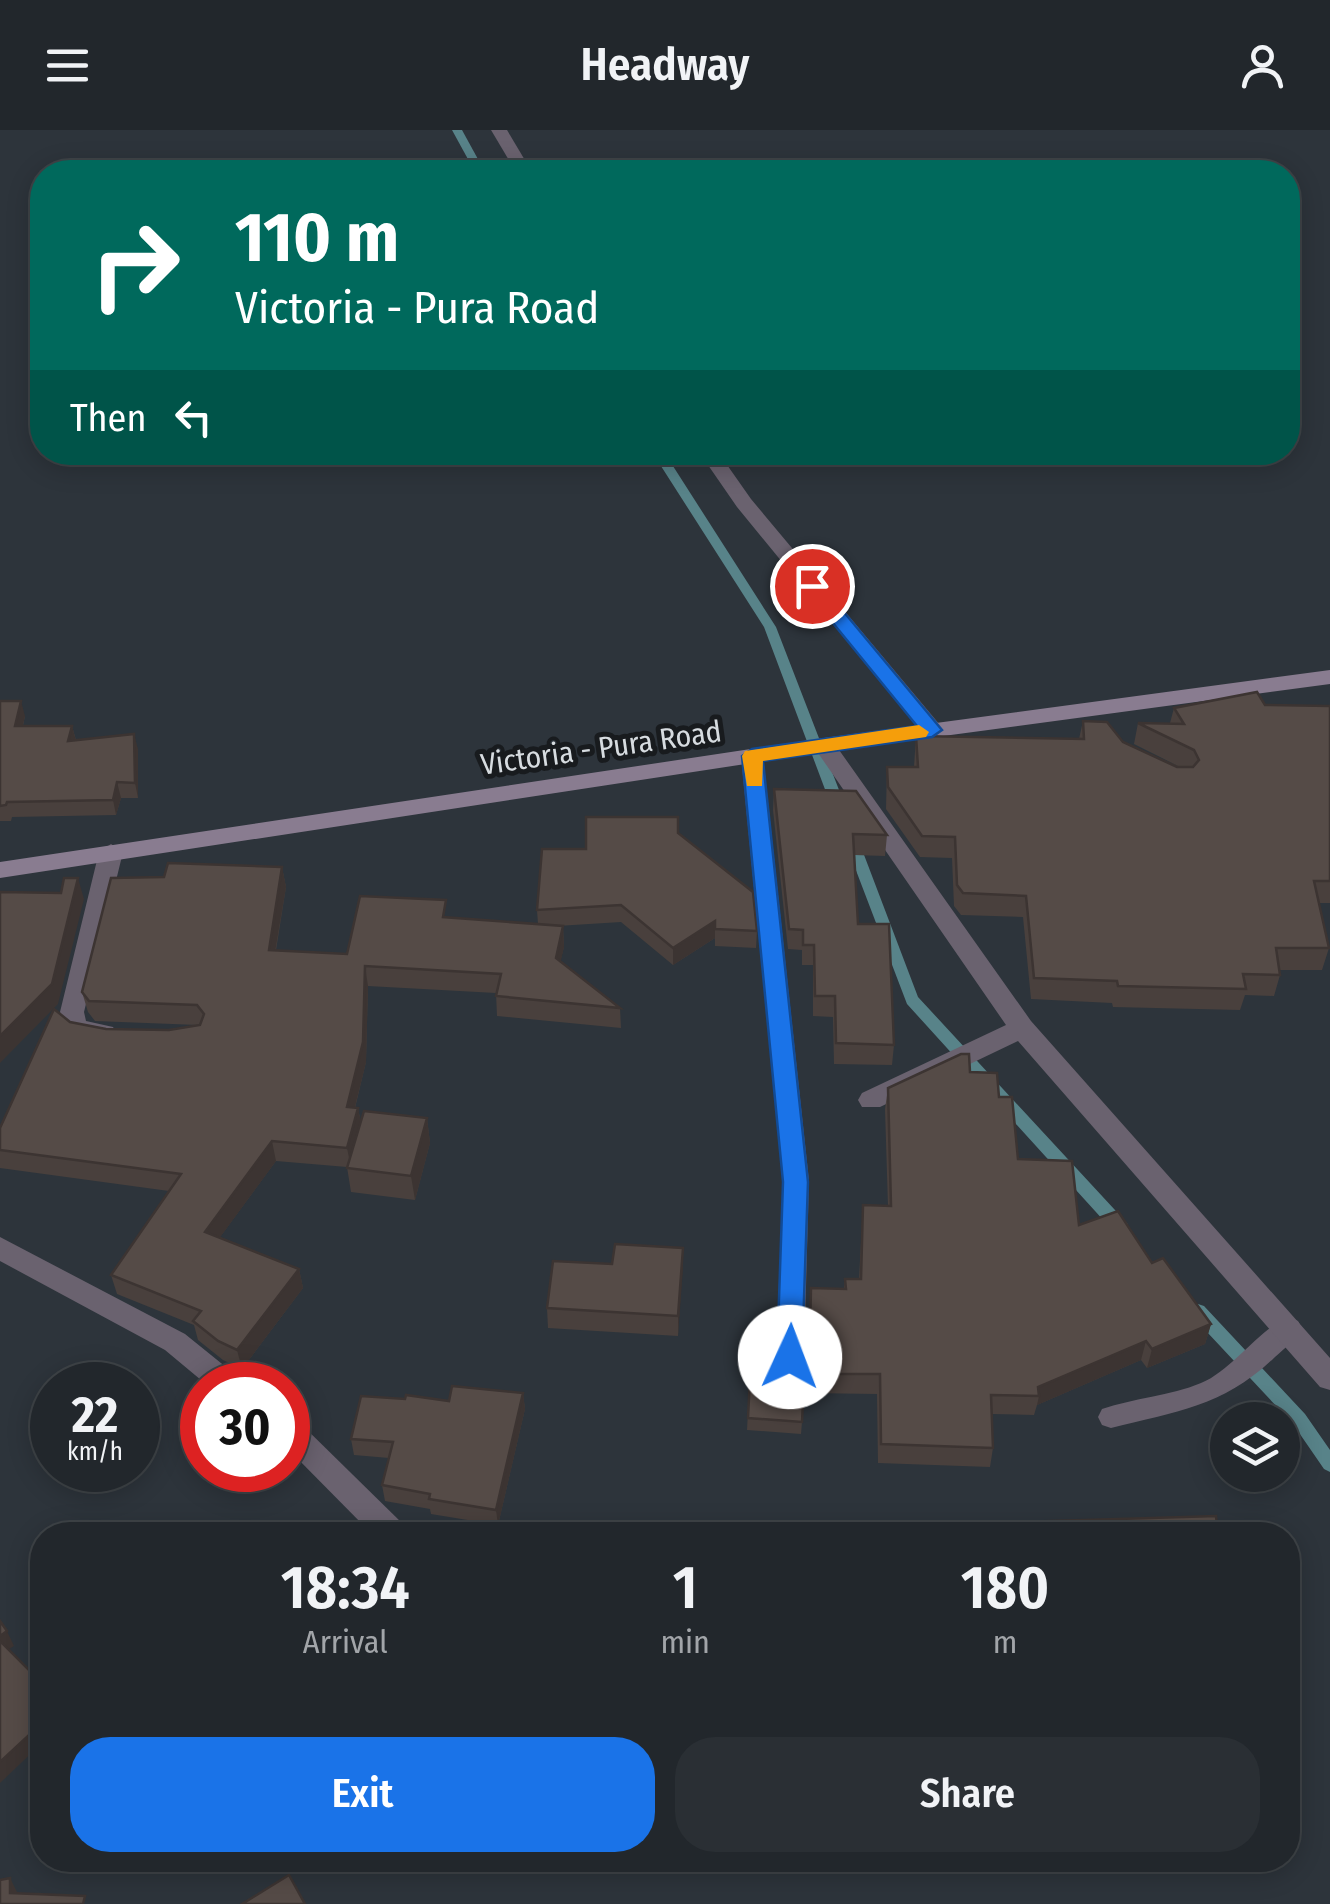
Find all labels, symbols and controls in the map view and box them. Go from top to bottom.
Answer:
icon: menu [40,38,95,93]
text: Headway [581,38,749,92]
icon: person [1235,38,1290,93]
text: 110 m [235,196,399,280]
icon: right [70,200,200,330]
text: Victoria - Pura Road [235,281,599,335]
icon: left [166,390,221,445]
text: Then [70,395,146,441]
pin [770,544,855,629]
icon: arrive [785,559,840,614]
street label: Victoria - Pura Road [478,713,724,783]
position arrow [738,1305,842,1409]
speed limit sign: 30 [180,1362,310,1492]
text: 22 [72,1385,118,1445]
map controls [1210,1402,1300,1492]
button: layers [1210,1402,1300,1492]
text: km/h [67,1437,123,1467]
text: 18:34 [281,1552,410,1624]
text: 1 [673,1552,698,1624]
text: 180 [961,1552,1049,1624]
text: Arrival [303,1623,388,1661]
text: min [660,1623,710,1661]
text: m [993,1623,1017,1661]
button: Exit [70,1737,655,1852]
button: Share [675,1737,1260,1852]

